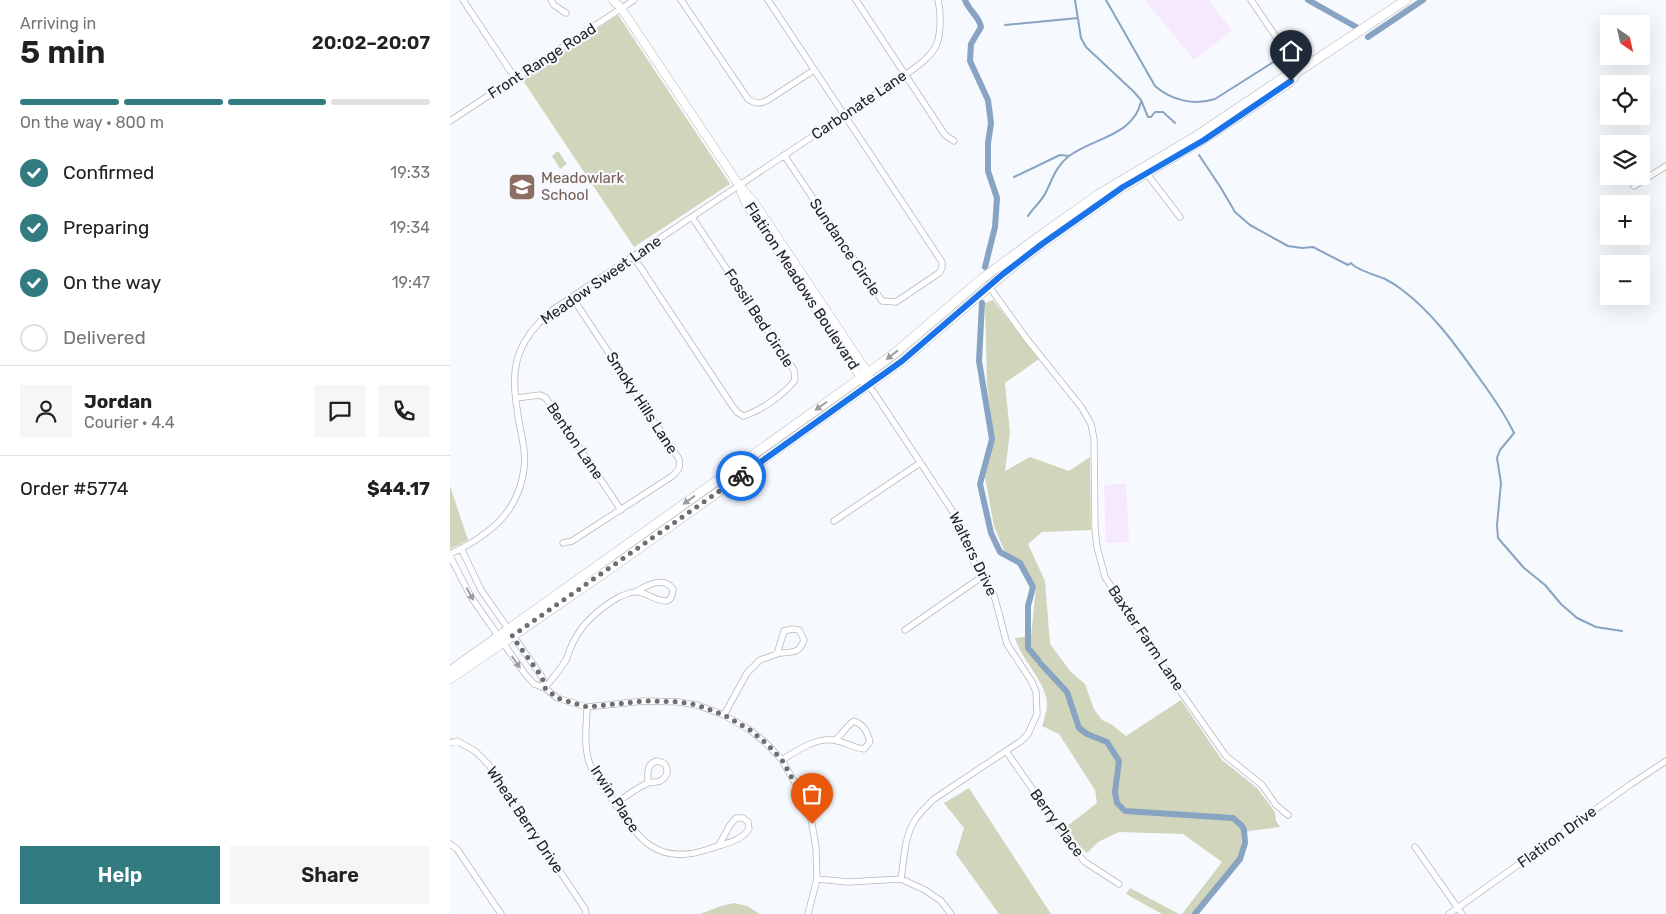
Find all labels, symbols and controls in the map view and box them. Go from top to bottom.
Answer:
text: Arriving in [20,14,96,33]
north arrow [1600,15,1650,65]
map controls [1600,15,1650,305]
street label: Front Range Road [485,19,599,103]
pin [1270,30,1312,81]
text: 20:02–20:07 [312,31,430,54]
text: 5 min [20,33,105,71]
icon: home [1277,37,1305,65]
street label: Carbonate Lane [808,67,910,143]
button: locate [1600,75,1650,125]
text: On the way · 800 m [20,113,164,132]
button: layers [1600,135,1650,185]
icon: check [20,159,48,187]
text: Confirmed [63,161,154,184]
text: 19:33 [390,163,430,182]
place label: Meadowlark School [541,169,625,204]
school or university icon: Meadowlark School [507,172,537,202]
street label: Sundance Circle [806,195,884,299]
button: + [1600,195,1650,245]
street label: Flatiron Meadows Boulevard [741,199,863,373]
icon: check [20,214,48,242]
text: Preparing [63,216,149,239]
text: 19:34 [390,218,430,237]
street label: Meadow Sweet Lane [537,232,665,328]
button: − [1600,255,1650,305]
street label: Fossil Bed Circle [720,265,798,371]
icon: check [20,269,48,297]
text: On the way [63,271,161,294]
text: 19:47 [392,273,430,292]
text: Delivered [63,326,146,349]
street label: Smoky Hills Lane [602,349,682,457]
one-way arrow [885,350,899,360]
button: person [20,385,72,437]
button: chat [314,385,366,437]
button: phone [378,385,430,437]
text: Jordan [84,390,152,413]
street label: Benton Lane [543,399,607,483]
one-way arrow [815,401,828,411]
text: Courier · 4.4 [84,413,175,432]
courier [716,451,766,501]
icon: bike [727,462,755,490]
text: Order #5774 [20,477,128,500]
text: $44.17 [367,477,430,500]
one-way arrow [682,495,696,505]
street label: Walters Drive [945,509,1001,599]
street label: Baxter Farm Lane [1104,582,1188,694]
one-way arrow [465,587,474,600]
one-way arrow [511,655,521,668]
street label: Irwin Place [587,762,643,836]
street label: Wheat Berry Drive [483,763,567,877]
pin [791,773,833,824]
icon: bag [798,780,826,808]
street label: Berry Place [1026,786,1088,860]
street label: Flatiron Drive [1514,802,1600,872]
button: Help [20,846,220,904]
button: Share [230,846,430,904]

